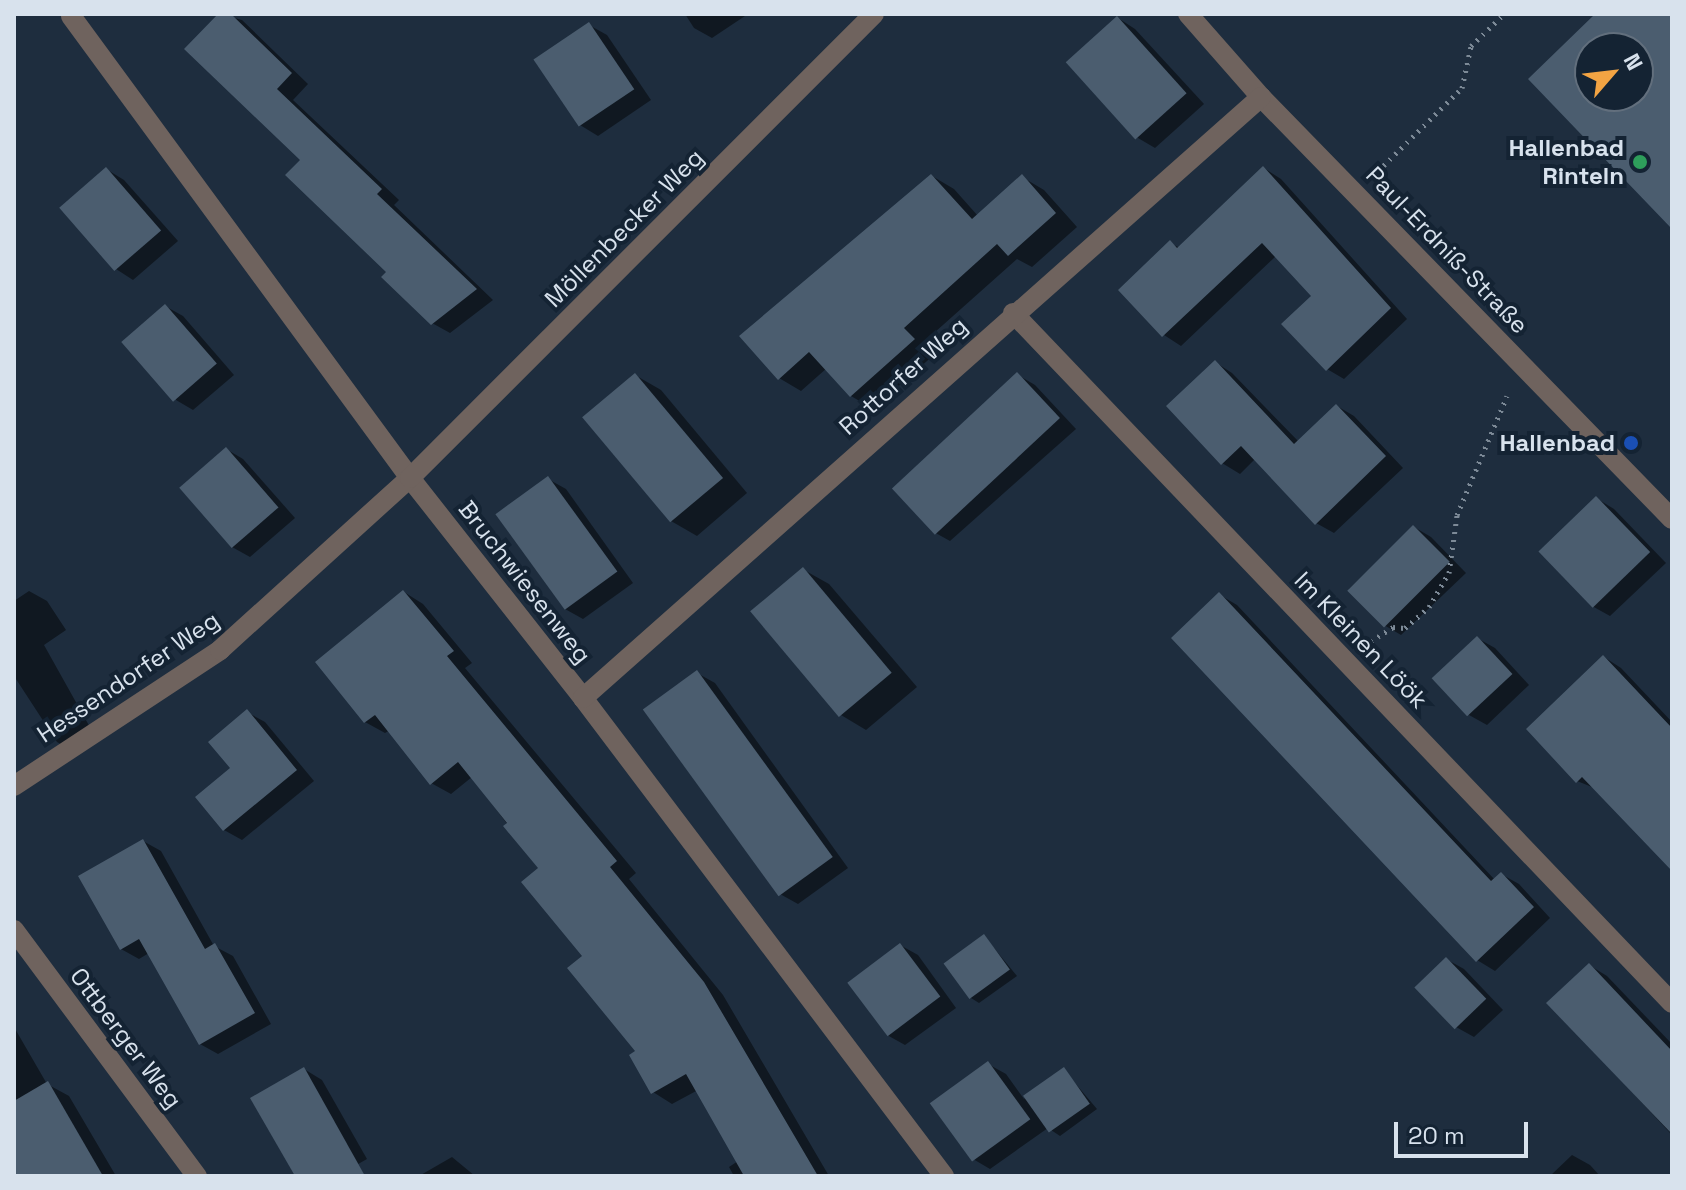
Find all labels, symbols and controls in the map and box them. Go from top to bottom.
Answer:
north arrow [1574,32,1654,112]
text: N [1618,49,1649,75]
place label: Hallenbad Rinteln [1509,134,1624,190]
street label: Möllenbecker Weg [539,143,709,313]
marker: Hallenbad Rinteln [1631,153,1649,171]
street label: Paul-Erdniß-Straße [1360,161,1534,339]
street label: Rottorfer Weg [833,311,973,441]
place label: Hallenbad [1500,429,1615,457]
marker: Hallenbad [1622,434,1640,452]
street label: Bruchwiesenweg [453,495,597,669]
street label: Im Kleinen Löök [1289,566,1433,714]
street label: Hessendorfer Weg [32,605,224,749]
street label: Ottberger Weg [64,962,188,1114]
scale bar [1398,1106,1532,1156]
text: 20 m [1408,1120,1465,1151]

